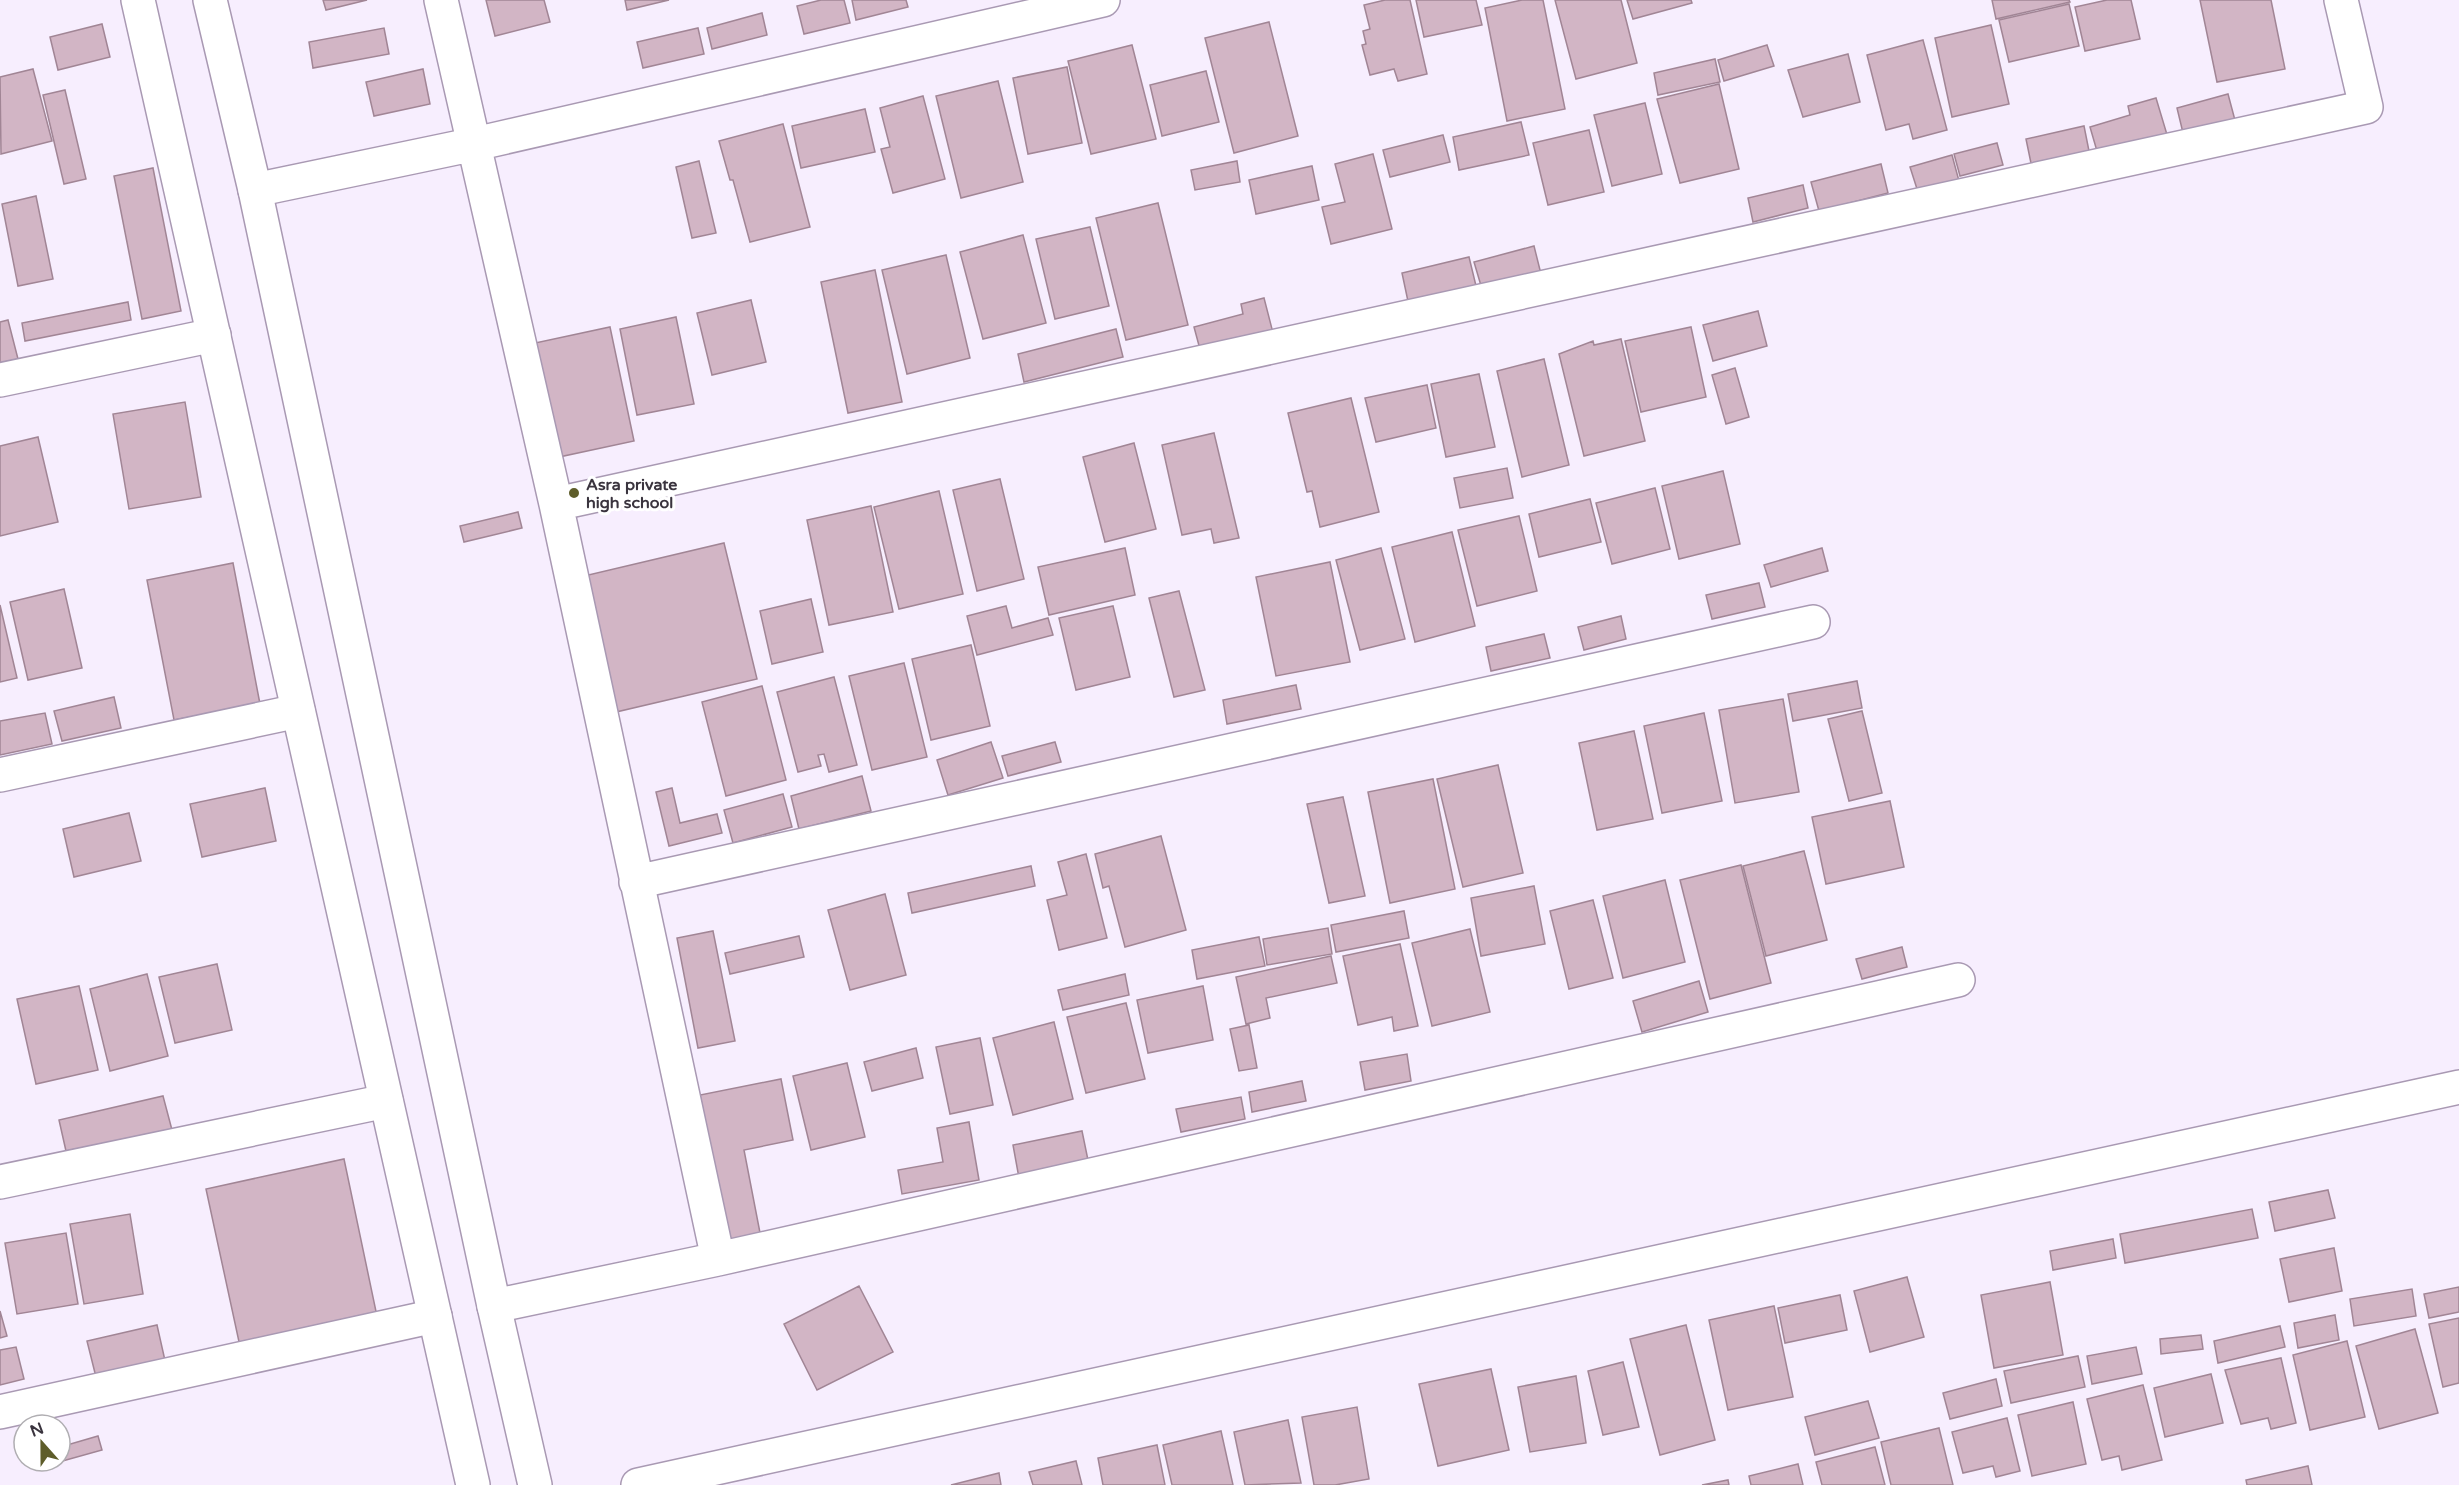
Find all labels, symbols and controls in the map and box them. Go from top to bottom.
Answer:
place label: Asra private high school [586,475,677,513]
marker: Asra private high school [567,486,581,500]
north arrow [12,1413,72,1473]
text: N [27,1418,47,1442]

